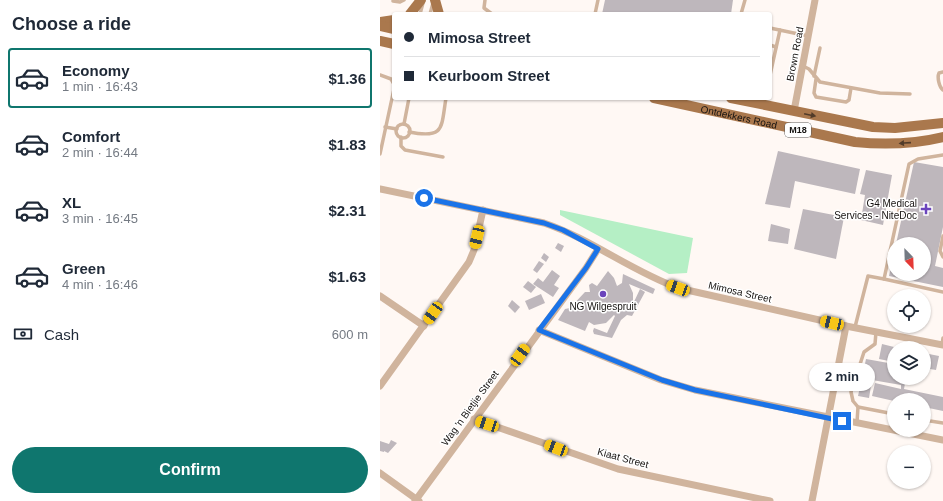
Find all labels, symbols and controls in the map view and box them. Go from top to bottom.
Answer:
text: Choose a ride [12,14,131,34]
street label: Brown Road [784,26,806,82]
text: Mimosa Street [428,29,531,46]
icon: car [14,60,50,96]
text: Economy [62,62,130,79]
text: Keurboom Street [428,67,550,84]
text: $1.36 [328,70,366,87]
text: 1 min · 16:43 [62,79,138,94]
street label: Ontdekkers Road [700,103,778,130]
one-way arrow [804,112,816,118]
road number: M18 [785,123,811,137]
icon: car [14,126,50,162]
text: Comfort [62,128,120,145]
text: $1.83 [328,136,366,153]
one-way arrow [898,140,911,146]
text: 2 min · 16:44 [62,145,138,160]
route start [415,189,433,207]
icon: car [14,192,50,228]
text: XL [62,194,81,211]
place label: G4 Medical Services - NiteDoc [834,198,917,221]
text: $2.31 [328,202,366,219]
marker: G4 Medical Services - NiteDoc [920,203,932,215]
text: 3 min · 16:45 [62,211,138,226]
car [468,224,486,250]
north arrow [887,237,931,281]
map controls [887,237,931,489]
icon: car [14,258,50,294]
text: Green [62,260,105,277]
text: $1.63 [328,268,366,285]
text: 4 min · 16:46 [62,277,138,292]
car [665,278,691,298]
street label: Mimosa Street [707,279,773,305]
marker: NG Wilgespruit [598,289,608,299]
button: locate [887,289,931,333]
car [421,300,445,326]
place label: NG Wilgespruit [569,301,637,312]
car [819,314,845,332]
icon: cash [12,323,34,345]
text: Cash [44,326,79,343]
text: 600 m [332,327,368,342]
button: layers [887,341,931,385]
car [508,342,532,368]
callout: 2 min [809,363,875,391]
street label: Wag 'n Bietjie Street [439,368,501,448]
text: 2 min [825,369,859,384]
button: + [887,393,931,437]
route end [833,412,851,430]
car [474,415,500,433]
car [543,438,569,458]
button: − [887,445,931,489]
street label: Kiaat Street [596,446,650,470]
button: Confirm [12,447,368,493]

